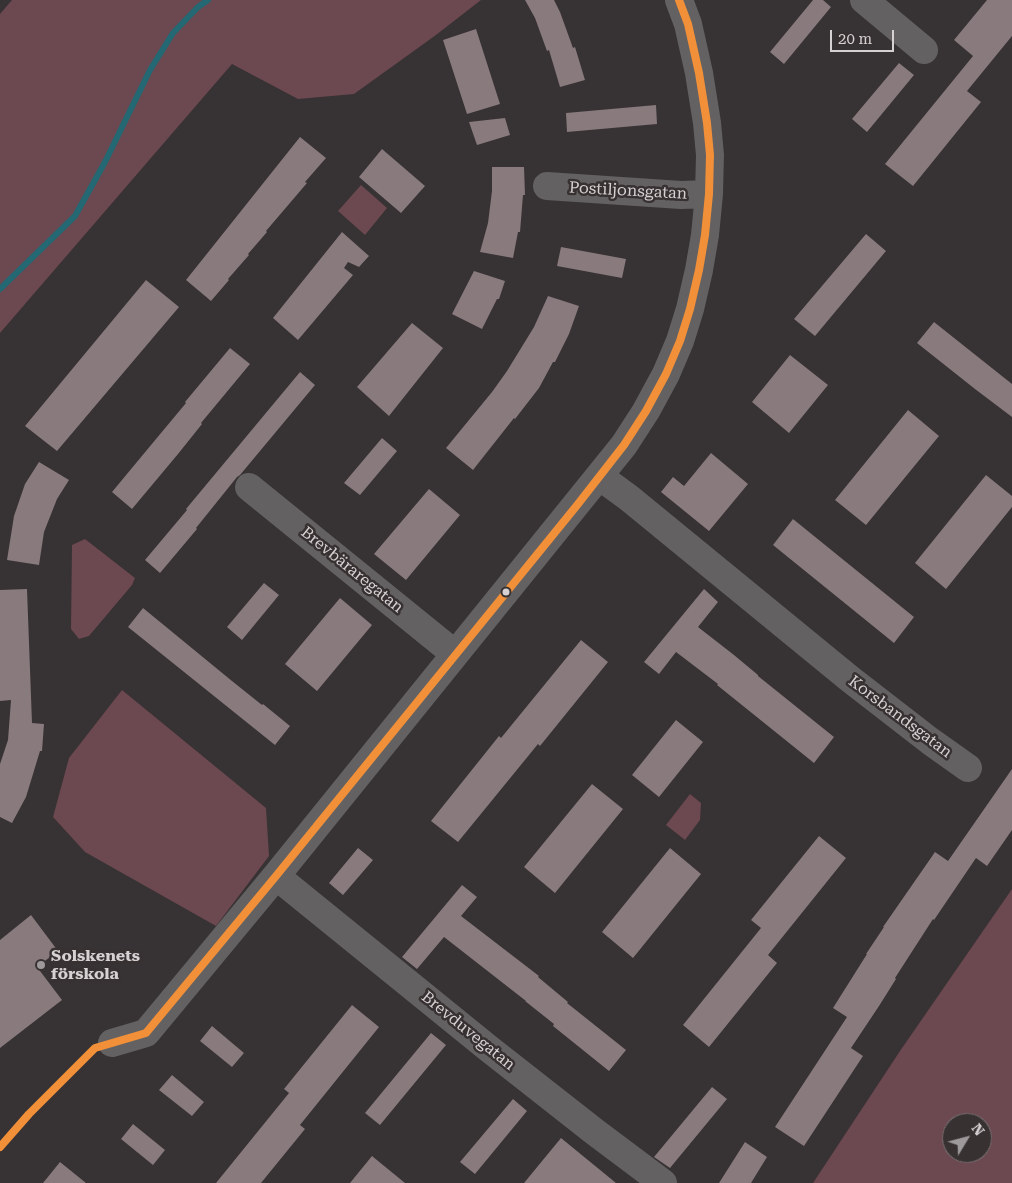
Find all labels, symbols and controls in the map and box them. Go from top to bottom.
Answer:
scale bar [832,20,896,52]
text: 20 m [838,30,872,48]
street label: Postiljonsgatan [569,178,687,204]
street label: Brevbäraregatan [297,523,407,617]
unlabelled marker [501,587,511,597]
street label: Korsbandsgatan [844,672,956,762]
place label: Solskenets förskola [51,946,140,984]
marker: Solskenets förskola [35,959,47,971]
street label: Brevduvegatan [417,987,519,1075]
north arrow [942,1113,992,1163]
text: N [969,1120,988,1139]

